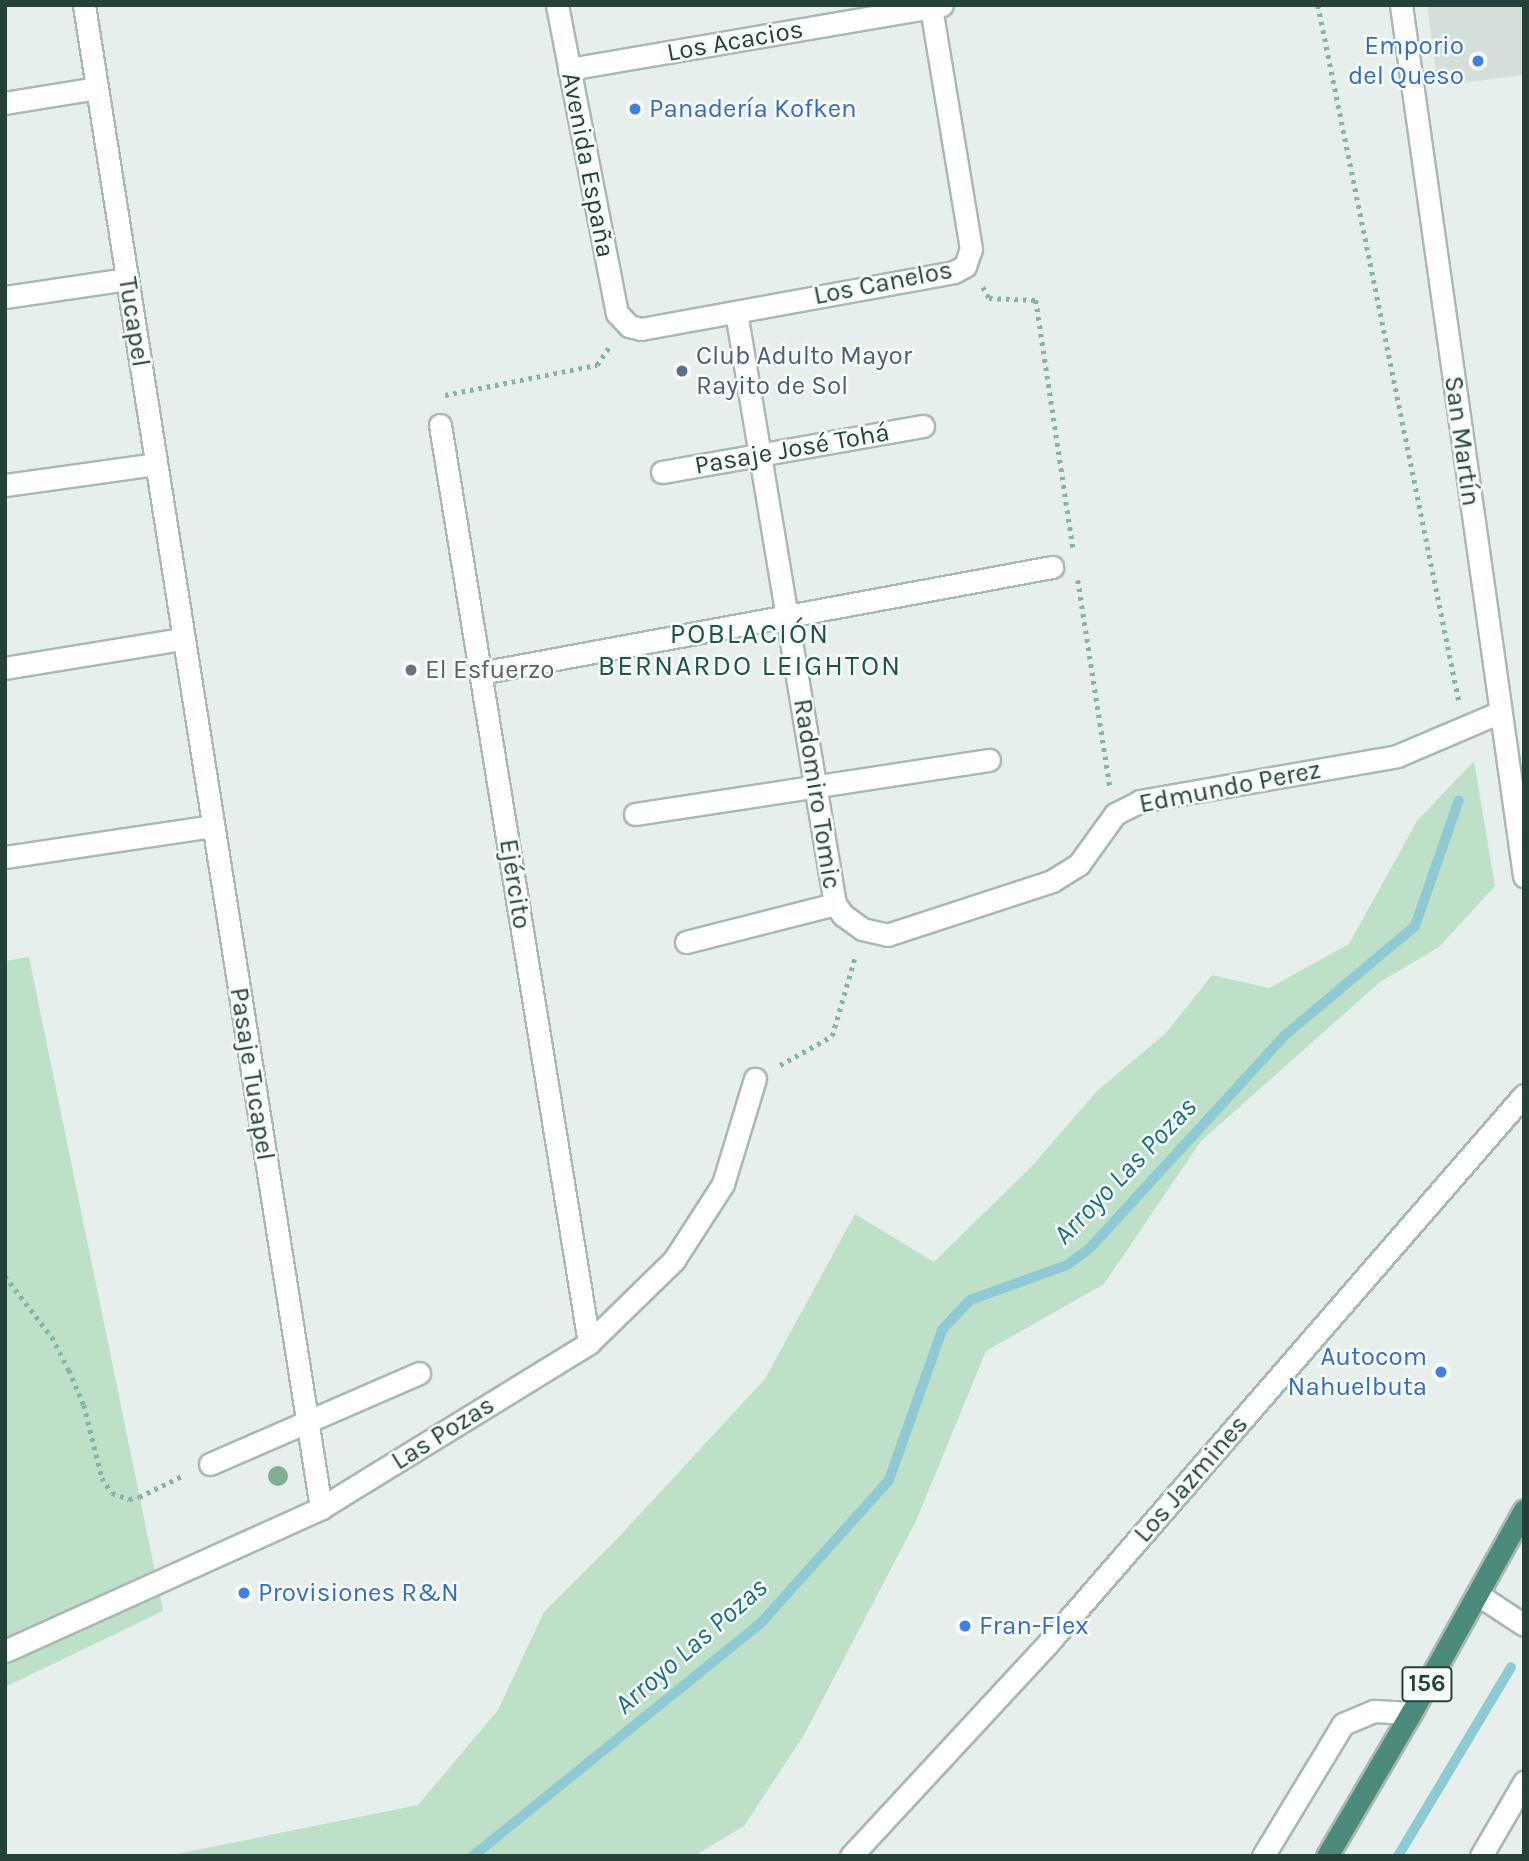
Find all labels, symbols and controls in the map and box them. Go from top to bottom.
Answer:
street label: Los Acacios [664,14,806,68]
place label: Emporio del Queso [1348,30,1464,92]
marker: Emporio del Queso [1470,53,1486,69]
street label: Avenida España [555,70,621,260]
place label: Panadería Kofken [649,93,857,125]
marker: Panadería Kofken [627,101,643,117]
street label: Los Canelos [811,254,955,312]
street label: Tucapel [112,275,156,369]
place label: Club Adulto Mayor Rayito de Sol [696,340,912,402]
marker: Club Adulto Mayor Rayito de Sol [674,363,690,379]
street label: San Martín [1437,374,1487,508]
street label: Pasaje José Tohá [692,416,892,482]
district label: POBLACIÓN BERNARDO LEIGHTON [600,617,900,683]
place label: El Esfuerzo [425,654,555,686]
marker: El Esfuerzo [403,662,419,678]
street label: Radomiro Tomic [787,697,847,891]
street label: Edmundo Perez [1137,754,1323,820]
street label: Ejército [493,837,537,931]
street label: Pasaje Tucapel [223,985,281,1163]
water label: Arroyo Las Pozas [1046,1090,1204,1252]
place label: Autocom Nahuelbuta [1288,1341,1427,1402]
marker: Autocom Nahuelbuta [1433,1364,1449,1380]
street label: Las Pozas [386,1389,500,1477]
street label: Los Jazmines [1127,1409,1255,1549]
water label: Arroyo Las Pozas [608,1570,774,1722]
place label: Provisiones R&N [258,1577,459,1609]
marker: Provisiones R&N [236,1585,252,1601]
place label: Fran-Flex [979,1610,1089,1642]
marker: Fran-Flex [957,1618,973,1634]
road number: 156 [1401,1664,1453,1704]

